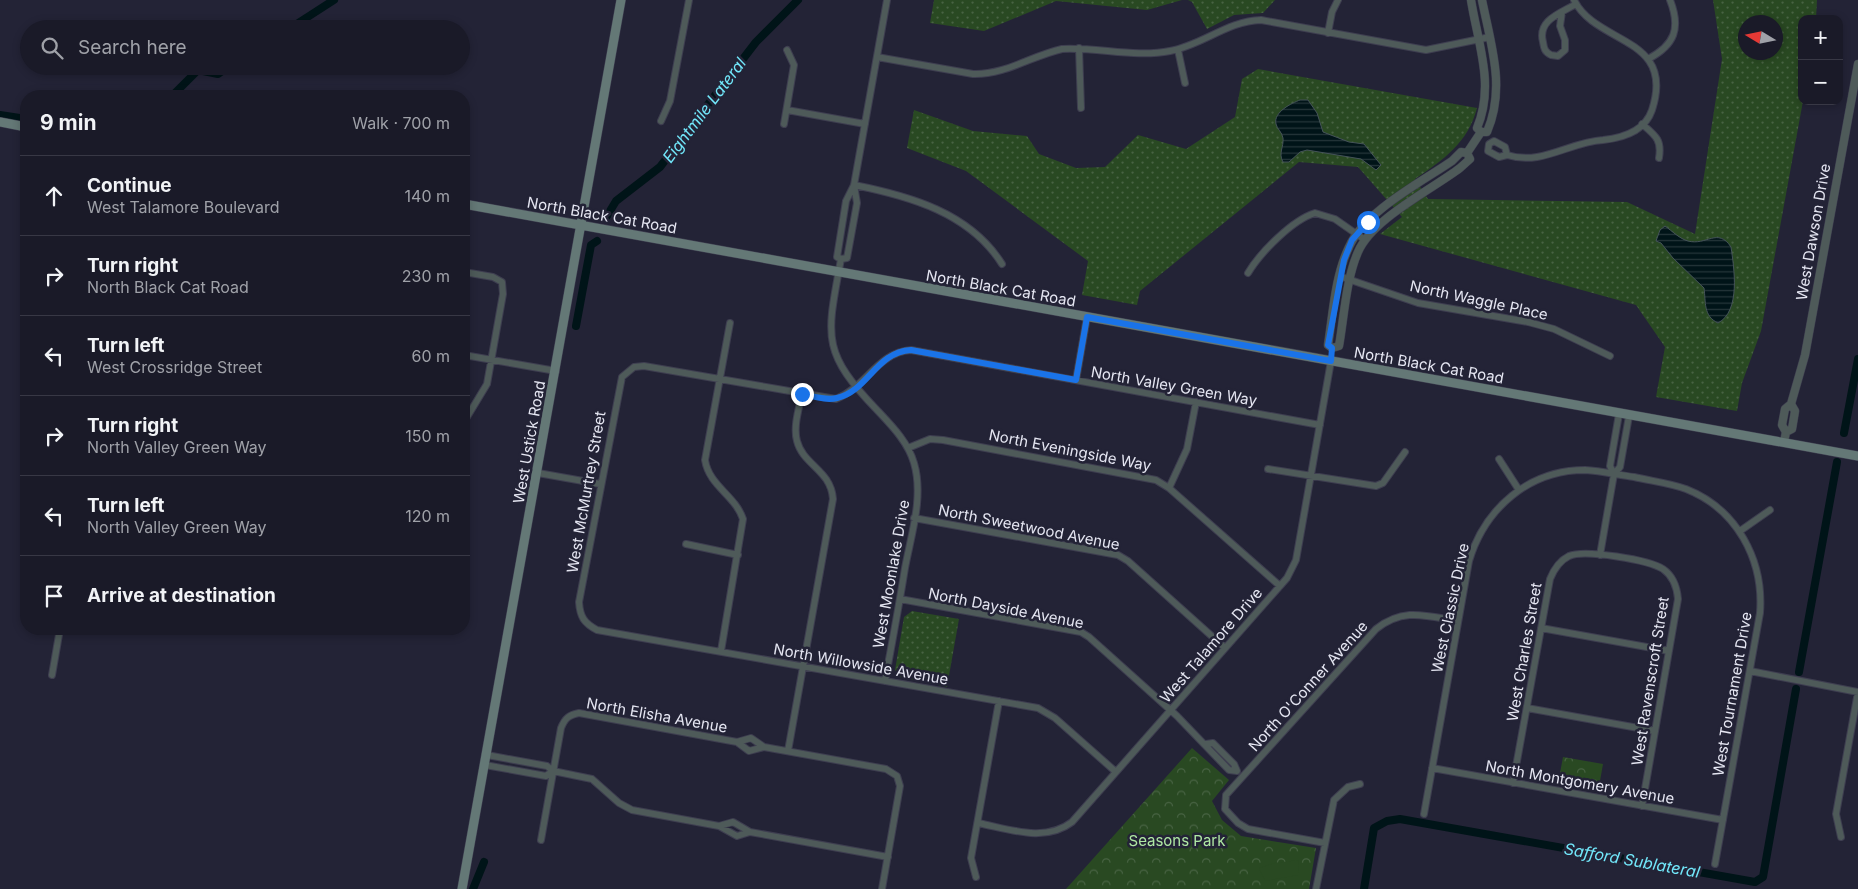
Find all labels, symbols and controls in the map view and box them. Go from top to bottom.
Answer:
north arrow [1738,15,1783,60]
map controls [1798,15,1843,105]
button: + [1798,15,1843,60]
search box [20,20,470,75]
icon: search [38,34,66,62]
text: Search here [78,36,187,59]
water label: Eightmile Lateral [658,54,750,166]
button: − [1798,60,1843,105]
text: 9 min [40,110,97,135]
text: Walk · 700 m [352,113,450,133]
street label: West Dawson Drive [1792,162,1834,302]
text: Continue [87,174,172,197]
icon: ahead [40,182,68,210]
text: 140 m [405,186,450,206]
street label: North Black Cat Road [526,192,678,238]
text: West Talamore Boulevard [87,197,280,217]
route start [1357,211,1380,234]
text: Turn right [87,254,178,277]
icon: right [40,262,68,290]
street label: North Black Cat Road [925,265,1077,311]
text: 230 m [402,266,450,286]
street label: North Waggle Place [1408,276,1550,324]
text: North Black Cat Road [87,277,249,297]
text: Turn left [87,334,165,357]
icon: left [40,342,68,370]
street label: North Black Cat Road [1353,342,1505,388]
text: 60 m [411,346,450,366]
text: West Crossridge Street [87,357,262,377]
street label: North Valley Green Way [1089,362,1259,410]
street label: West Ustick Road [509,379,549,505]
route end [791,383,814,406]
street label: West McMurtrey Street [562,410,610,574]
text: Turn right [87,414,178,437]
icon: right [40,422,68,450]
street label: North Eveningside Way [987,425,1153,475]
text: 150 m [405,426,450,446]
text: North Valley Green Way [87,437,267,457]
text: Turn left [87,494,165,517]
street label: West Moonlake Drive [869,498,913,650]
street label: North Sweetwood Avenue [937,500,1121,554]
icon: left [40,502,68,530]
text: 120 m [405,506,450,526]
text: North Valley Green Way [87,517,267,537]
street label: West Classic Drive [1427,541,1473,675]
street label: West Charles Street [1502,581,1546,723]
icon: arrive [40,582,68,610]
street label: West Talamore Drive [1156,583,1266,707]
text: Arrive at destination [87,584,276,607]
street label: North Dayside Avenue [927,584,1085,632]
street label: West Ravenscroft Street [1627,595,1673,767]
street label: West Tournament Drive [1708,610,1756,778]
street label: North O'Conner Avenue [1244,617,1372,755]
street label: North Willowside Avenue [772,639,950,689]
street label: North Elisha Avenue [585,693,729,737]
street label: North Montgomery Avenue [1484,756,1676,808]
park label: Seasons Park [1129,831,1226,850]
water label: Safford Sublateral [1563,838,1702,882]

